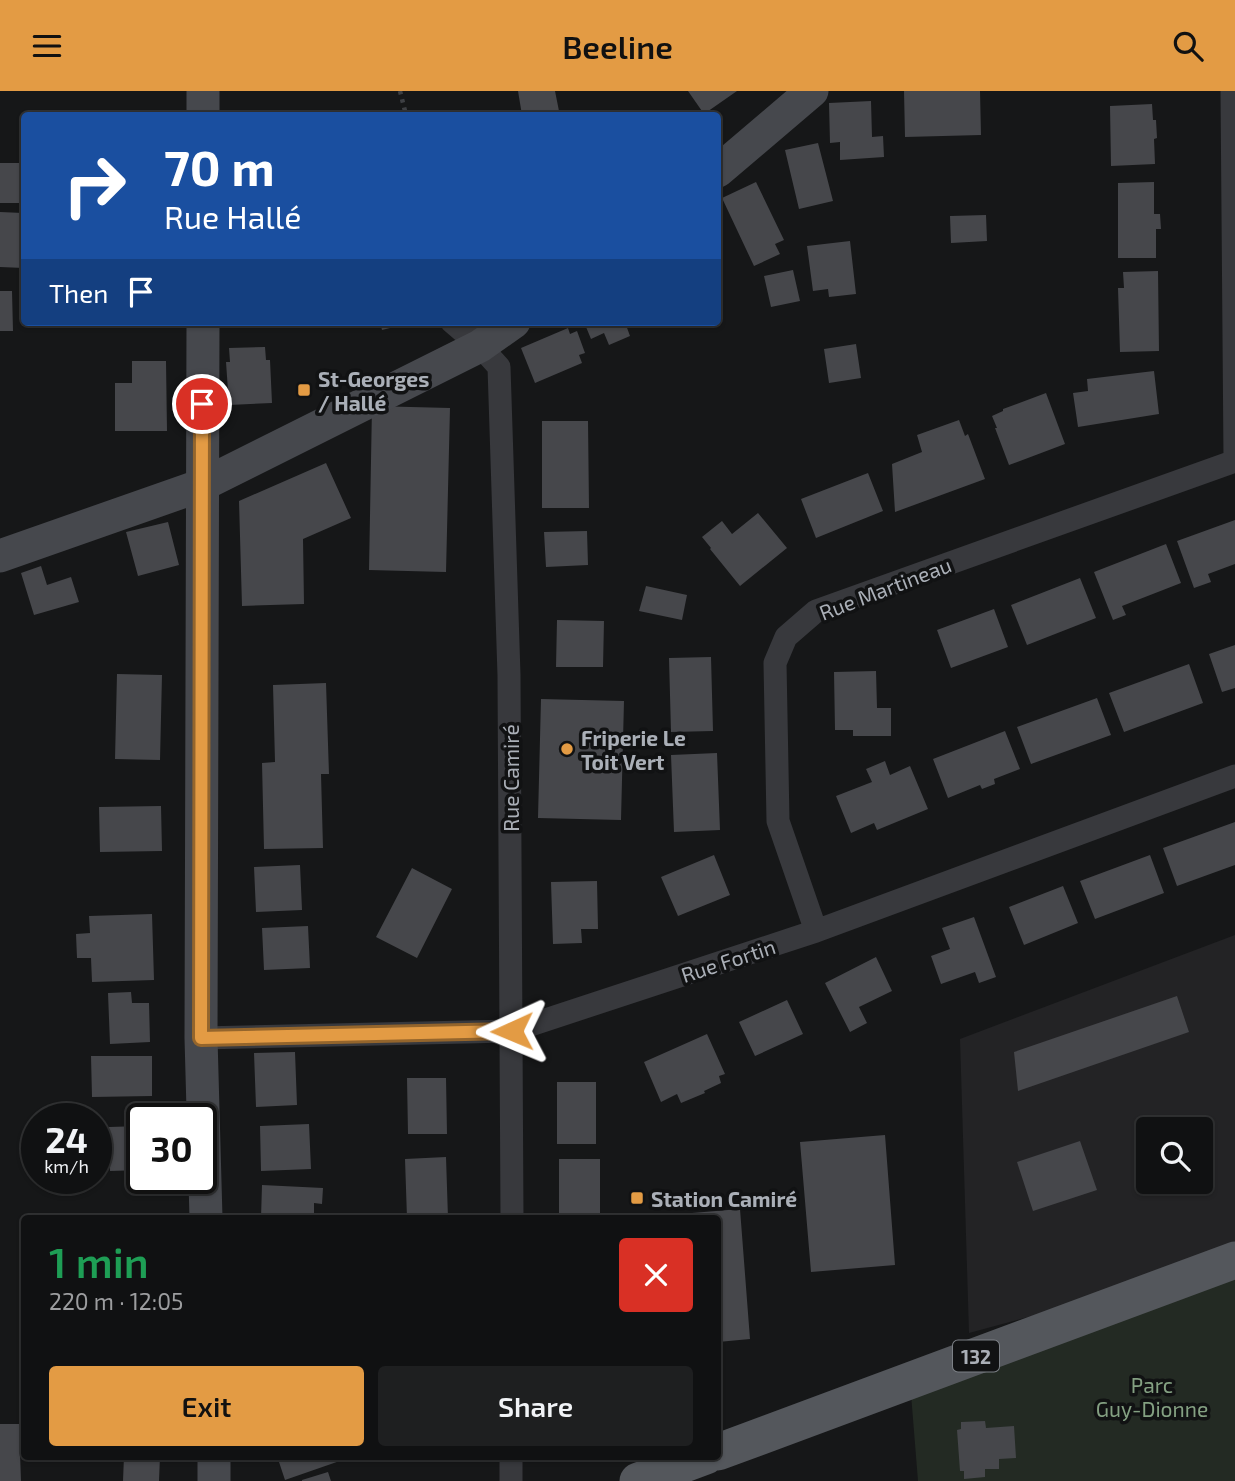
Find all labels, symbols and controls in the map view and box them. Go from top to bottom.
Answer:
icon: menu [28,27,66,65]
text: Beeline [562,27,673,65]
icon: search [1169,27,1207,65]
text: 70 m [164,137,275,196]
icon: right [49,140,140,231]
text: Rue Hallé [164,197,301,235]
icon: arrive [122,273,160,311]
text: Then [49,277,108,308]
place label: St-Georges / Hallé [318,366,429,415]
pin [172,374,232,434]
marker: St-Georges / Hallé [296,382,312,398]
icon: arrive [183,385,221,423]
street label: Rue Martineau [815,551,955,625]
street label: Rue Camiré [498,724,523,832]
place label: Friperie Le Toit Vert [581,725,686,774]
marker: Friperie Le Toit Vert [559,741,575,757]
street label: Rue Fortin [678,933,778,987]
position arrow [475,994,549,1068]
speed limit sign: 30 [126,1103,217,1194]
map controls [1136,1117,1213,1194]
button: search [1136,1117,1213,1194]
text: 24 [45,1118,88,1160]
text: km/h [44,1155,89,1177]
place label: Station Camiré [651,1186,797,1211]
marker: Station Camiré [629,1190,645,1206]
text: 1 min [49,1236,149,1286]
button: close [619,1238,693,1312]
text: 220 m · 12:05 [49,1287,183,1315]
road number: 132 [953,1341,999,1371]
button: Exit [49,1366,364,1446]
button: Share [378,1366,693,1446]
park label: Parc Guy-Dionne [1096,1372,1208,1421]

